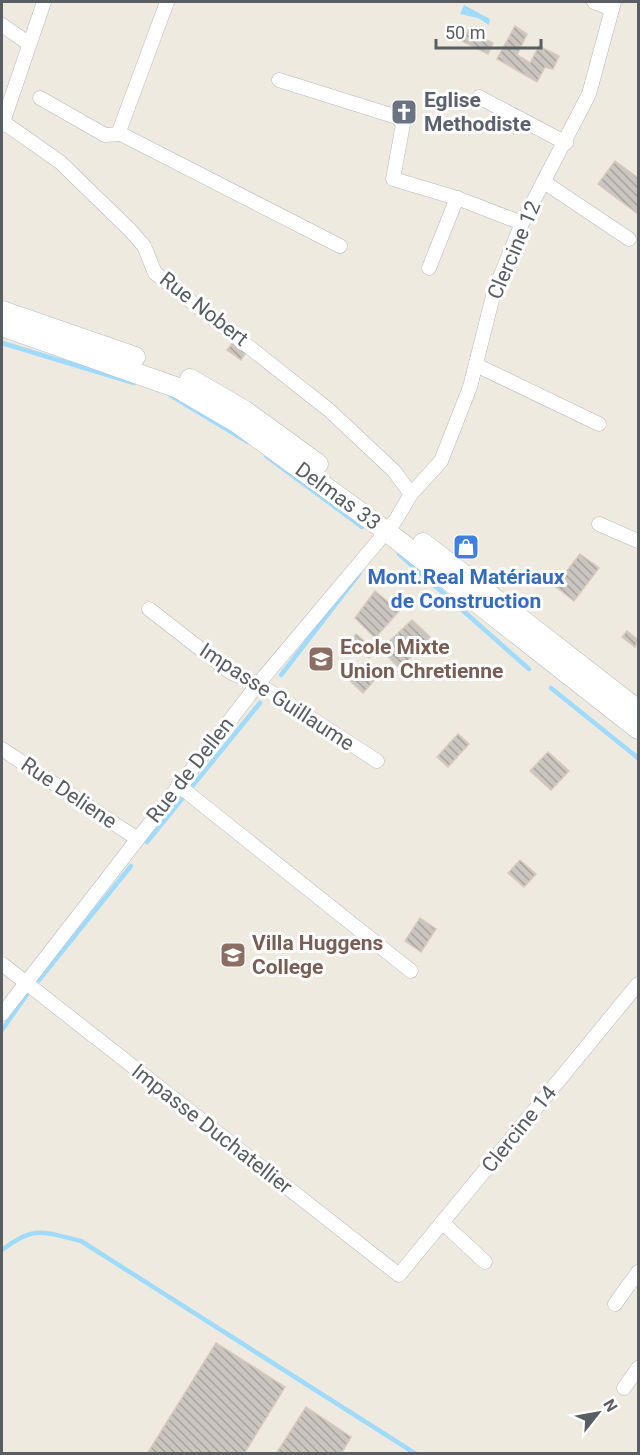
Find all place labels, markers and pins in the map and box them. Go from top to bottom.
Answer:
place label: Eglise Methodiste [424,88,531,136]
church icon: Eglise Methodiste [389,97,419,127]
shop icon: Mont.Real Matériaux de Construction [451,532,481,562]
place label: Mont.Real Matériaux de Construction [367,565,565,613]
place label: Ecole Mixte Union Chretienne [340,635,503,683]
school or university icon: Ecole Mixte Union Chretienne [306,644,336,674]
place label: Villa Huggens College [252,931,384,979]
school or university icon: Villa Huggens College [218,940,248,970]

